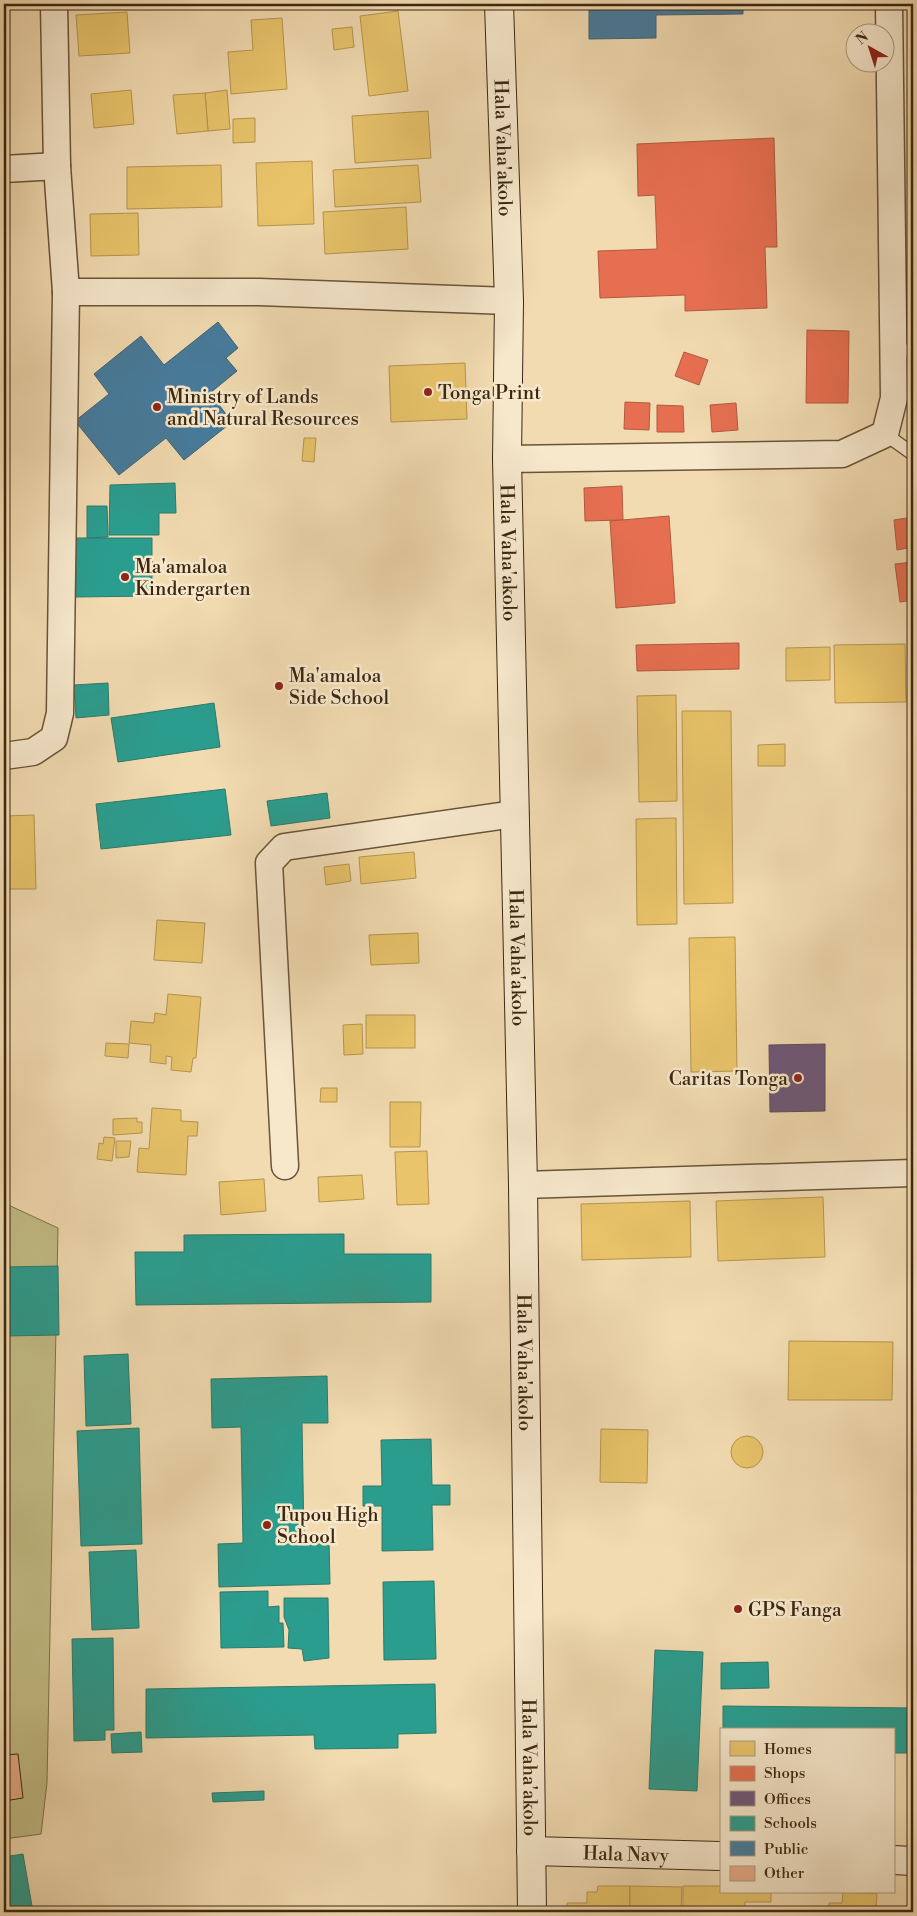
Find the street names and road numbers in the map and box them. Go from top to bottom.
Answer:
street label: Hala Vaha'akolo [489,79,517,217]
street label: Hala Vaha'akolo [495,484,522,622]
street label: Hala Vaha'akolo [503,889,530,1027]
street label: Hala Vaha'akolo [511,1294,537,1431]
street label: Hala Vaha'akolo [516,1699,542,1836]
street label: Hala Navy [583,1841,670,1868]

